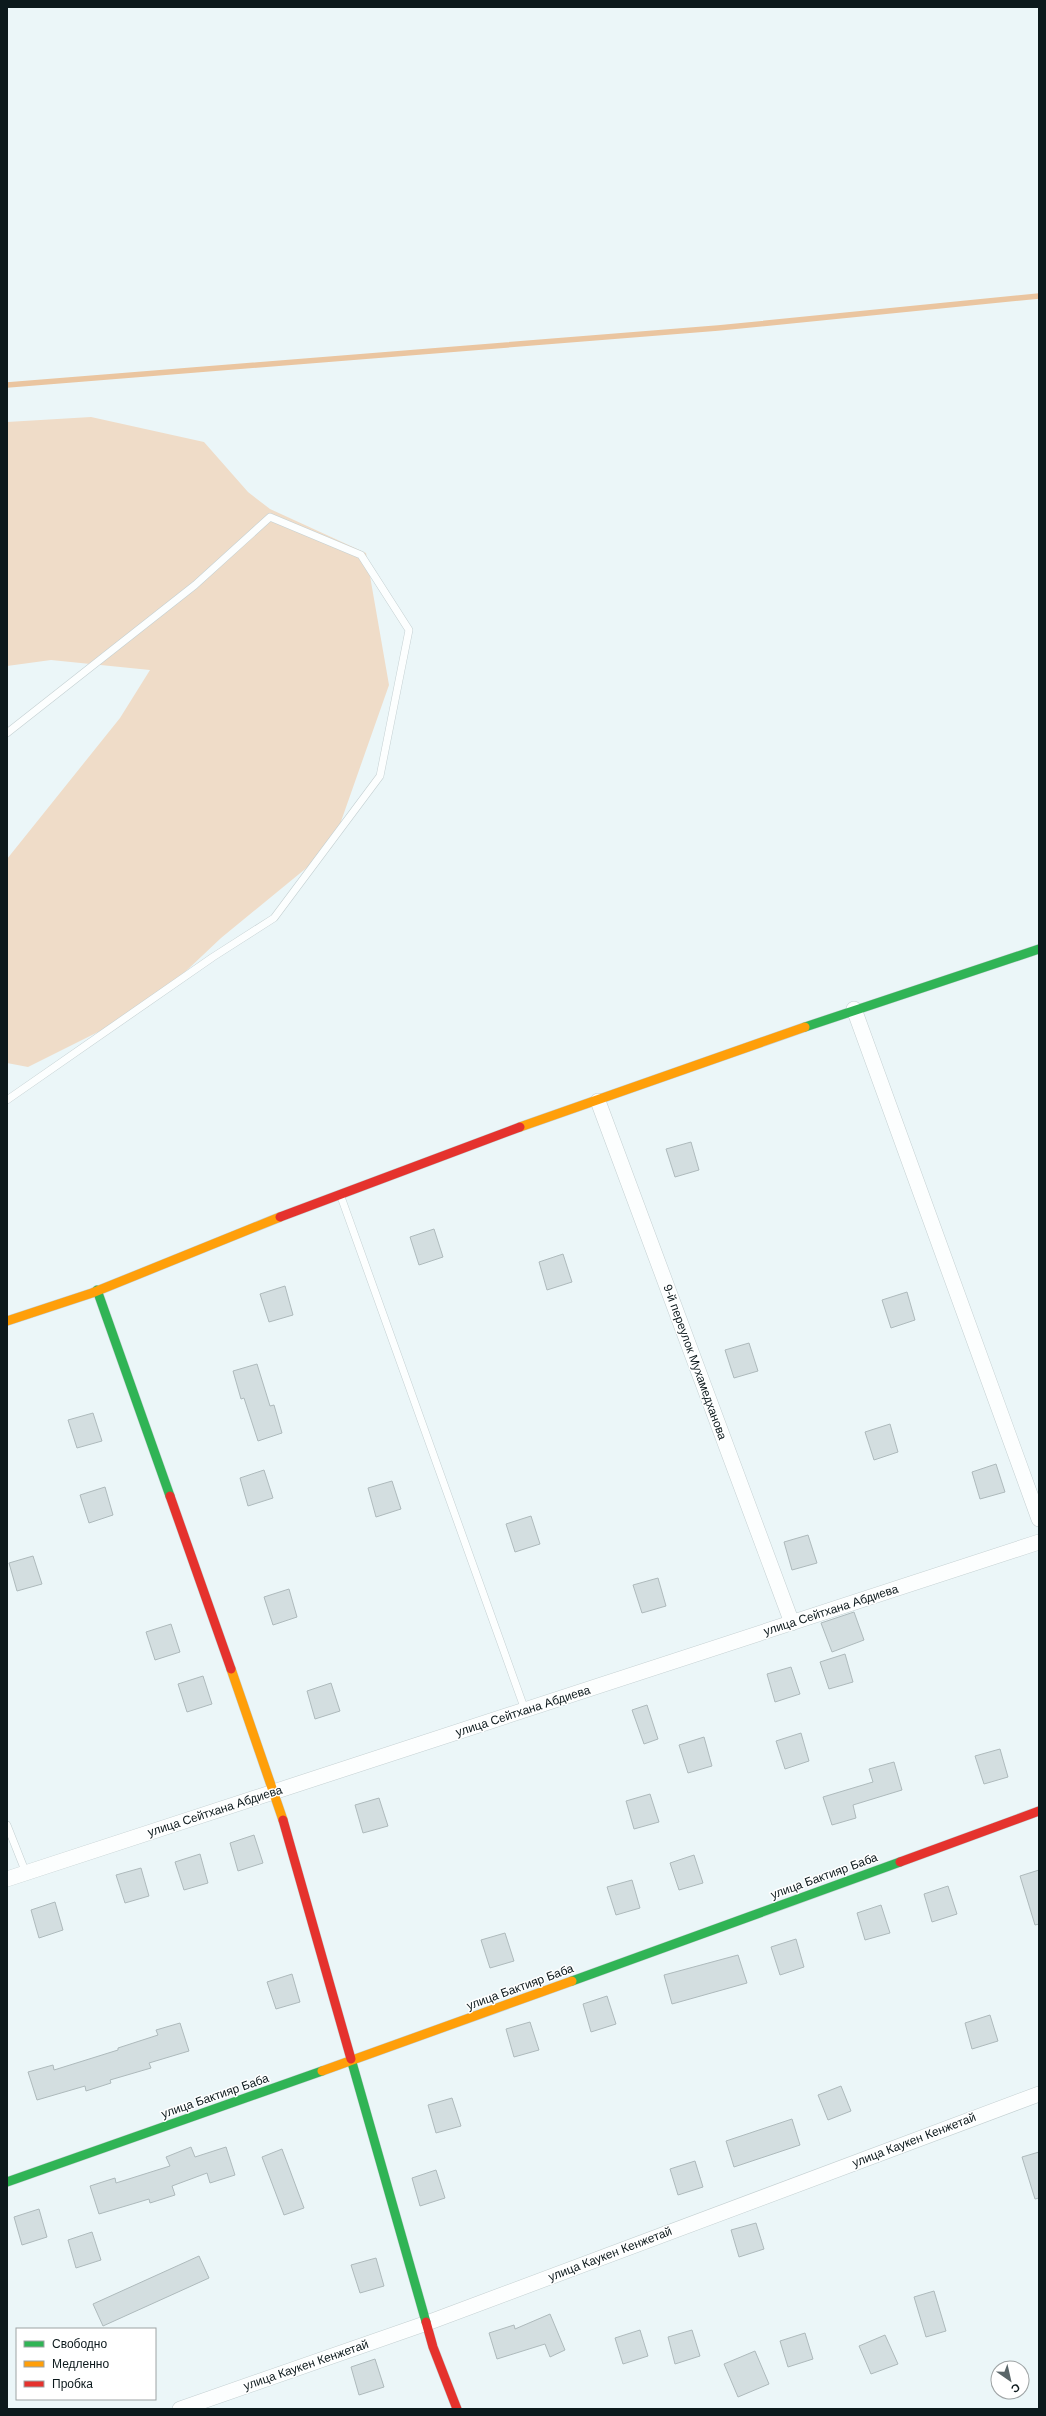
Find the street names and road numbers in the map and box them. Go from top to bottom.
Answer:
street label: 9-й переулок Мухамедханова [660,1282,730,1442]
street label: улица Сейтхана Абдиева [762,1582,900,1638]
street label: улица Сейтхана Абдиева [454,1683,592,1739]
street label: улица Сейтхана Абдиева [146,1783,284,1839]
street label: улица Бактияр Баба [769,1850,880,1902]
street label: улица Бактияр Баба [465,1961,576,2013]
street label: улица Бактияр Баба [159,2071,271,2121]
street label: улица Каукен Кенжетай [850,2110,978,2170]
street label: улица Каукен Кенжетай [546,2224,674,2284]
street label: улица Каукен Кенжетай [242,2337,370,2393]

